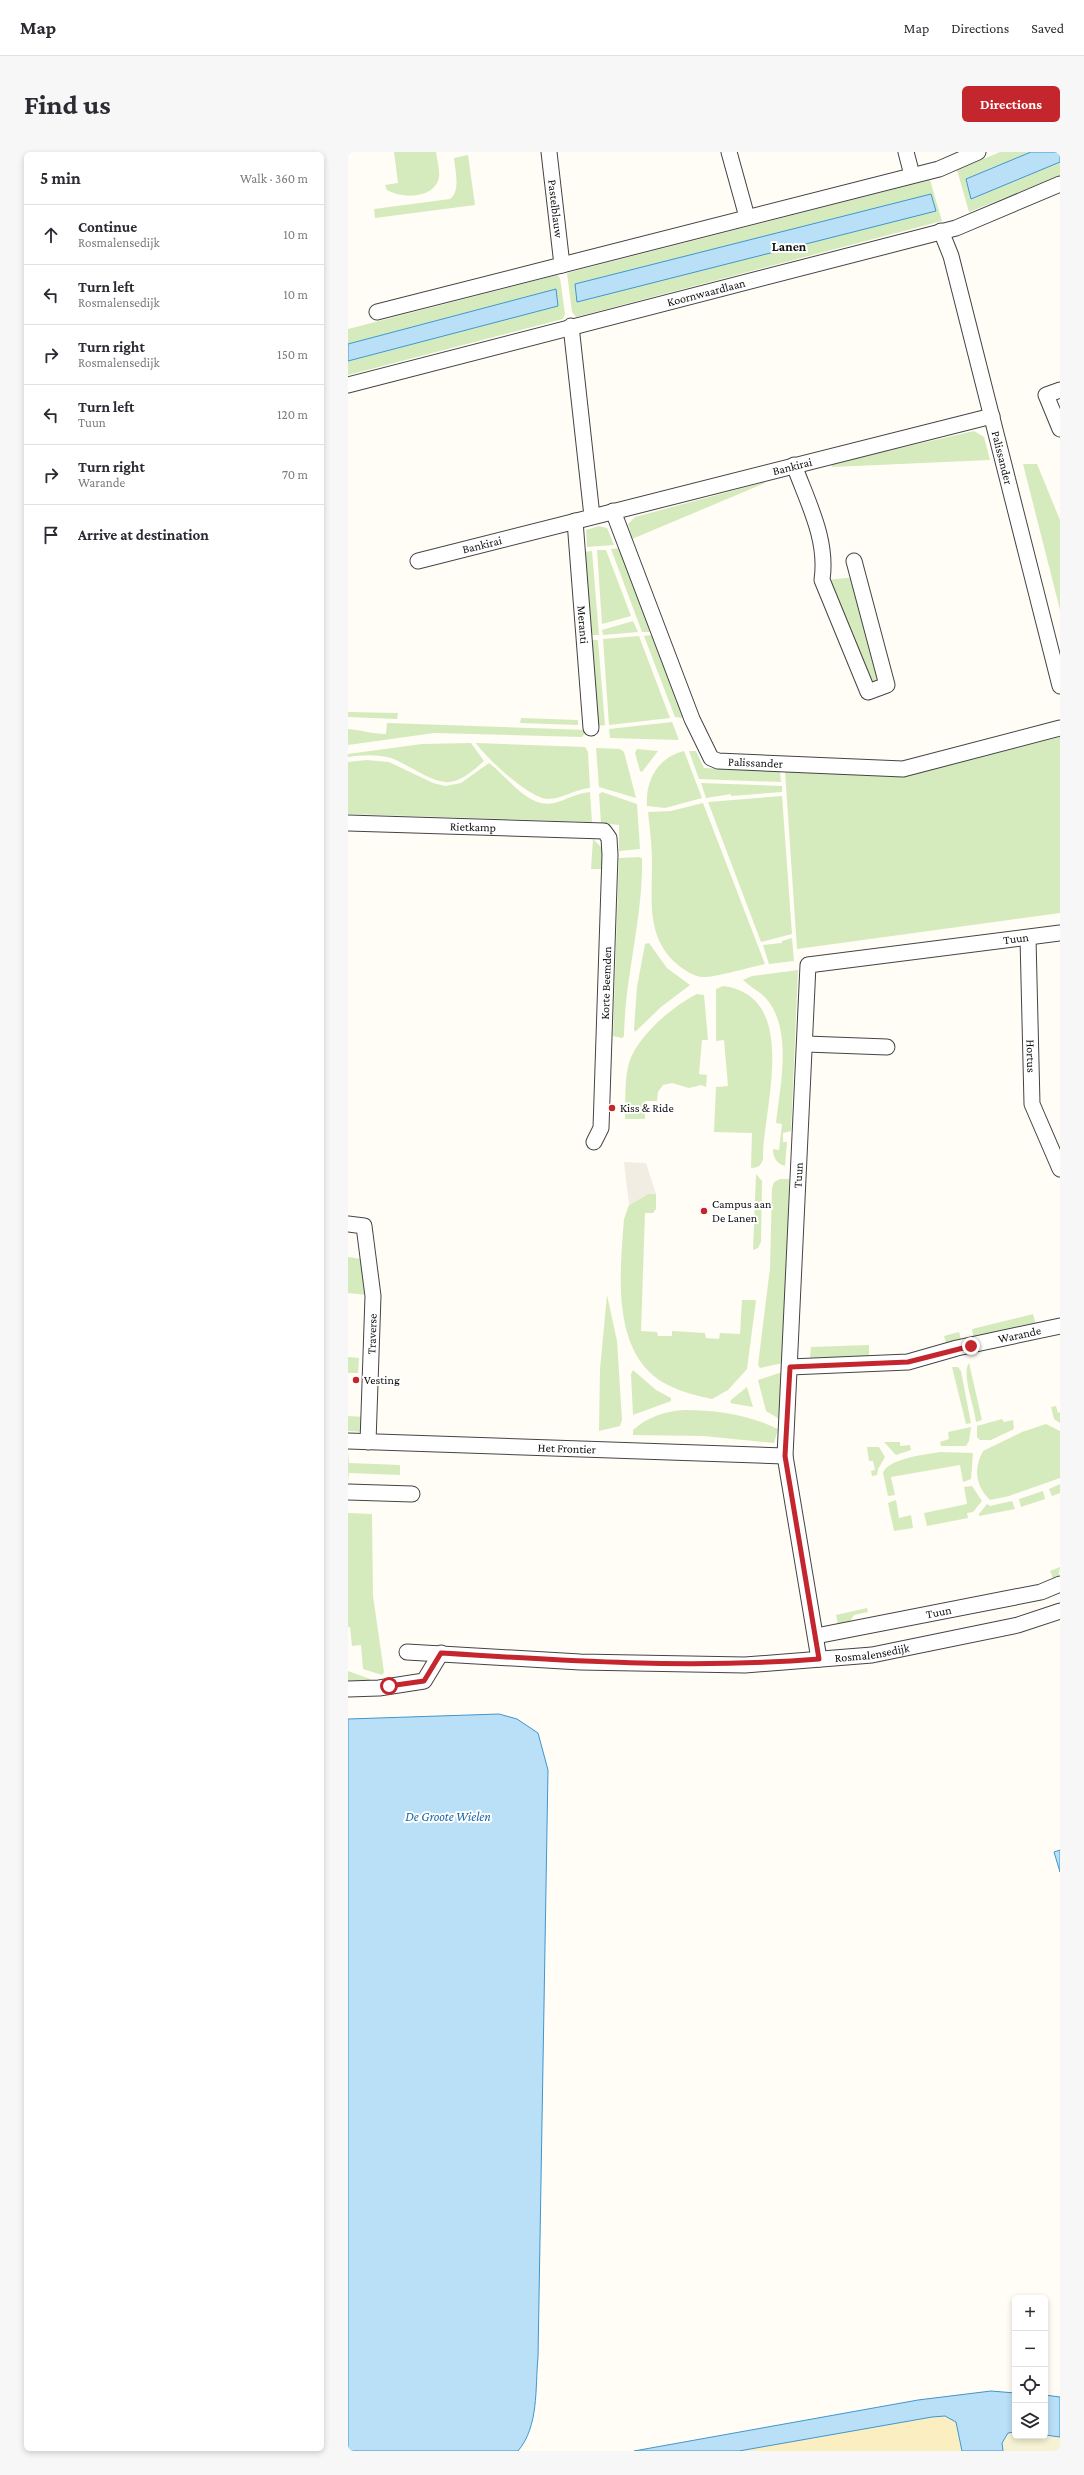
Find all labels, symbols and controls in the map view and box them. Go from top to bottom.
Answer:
text: Map [20,17,56,38]
text: Map [904,20,929,36]
text: Directions [951,20,1009,36]
text: Saved [1031,20,1064,36]
button: Directions [962,86,1060,122]
text: Find us [24,89,111,120]
text: 5 min [40,169,81,188]
text: Walk · 360 m [240,171,308,186]
street label: Pastelblauw [545,179,566,239]
text: Continue [78,219,137,235]
icon: ahead [40,224,62,246]
text: 10 m [283,227,308,242]
text: Rosmalensedijk [78,235,160,250]
district label: Lanen [772,239,807,254]
street label: Koornwaardlaan [666,276,747,309]
text: Turn left [78,279,134,295]
icon: left [40,284,62,306]
text: 10 m [283,287,308,302]
text: Rosmalensedijk [78,295,160,310]
text: Turn right [78,339,145,355]
icon: right [40,344,62,366]
text: 150 m [277,347,308,362]
text: Rosmalensedijk [78,355,160,370]
text: Turn left [78,399,134,415]
icon: left [40,404,62,426]
text: 120 m [277,407,308,422]
text: Tuun [78,415,106,430]
street label: Palissander [989,429,1016,487]
street label: Bankirai [771,455,813,478]
text: Turn right [78,459,145,475]
icon: right [40,464,62,486]
text: 70 m [282,467,308,482]
text: Warande [78,475,125,490]
icon: arrive [40,524,62,546]
text: Arrive at destination [78,527,209,543]
street label: Bankirai [461,533,503,557]
street label: Meranti [575,605,591,644]
street label: Palissander [728,754,784,771]
street label: Rietkamp [450,819,496,835]
street label: Tuun [1002,930,1030,947]
street label: Korte Beemden [598,946,614,1020]
street label: Hortus [1023,1039,1038,1073]
place label: Kiss & Ride [620,1101,674,1115]
marker: Kiss & Ride [607,1103,617,1113]
street label: Tuun [791,1161,806,1188]
place label: Campus aan De Lanen [712,1197,772,1225]
marker: Campus aan De Lanen [699,1206,709,1216]
street label: Traverse [364,1313,380,1355]
street label: Warande [997,1323,1042,1346]
route end [962,1337,980,1355]
place label: Vesting [364,1373,400,1387]
marker: Vesting [351,1375,361,1385]
street label: Het Frontier [537,1441,597,1457]
street label: Tuun [925,1603,953,1621]
street label: Rosmalensedijk [834,1640,911,1665]
route start [380,1677,398,1695]
water label: De Groote Wielen [405,1809,491,1824]
map controls [1012,2295,1048,2439]
button: + [1012,2295,1048,2331]
button: − [1012,2331,1048,2367]
button: locate [1012,2367,1048,2403]
button: layers [1012,2403,1048,2439]

